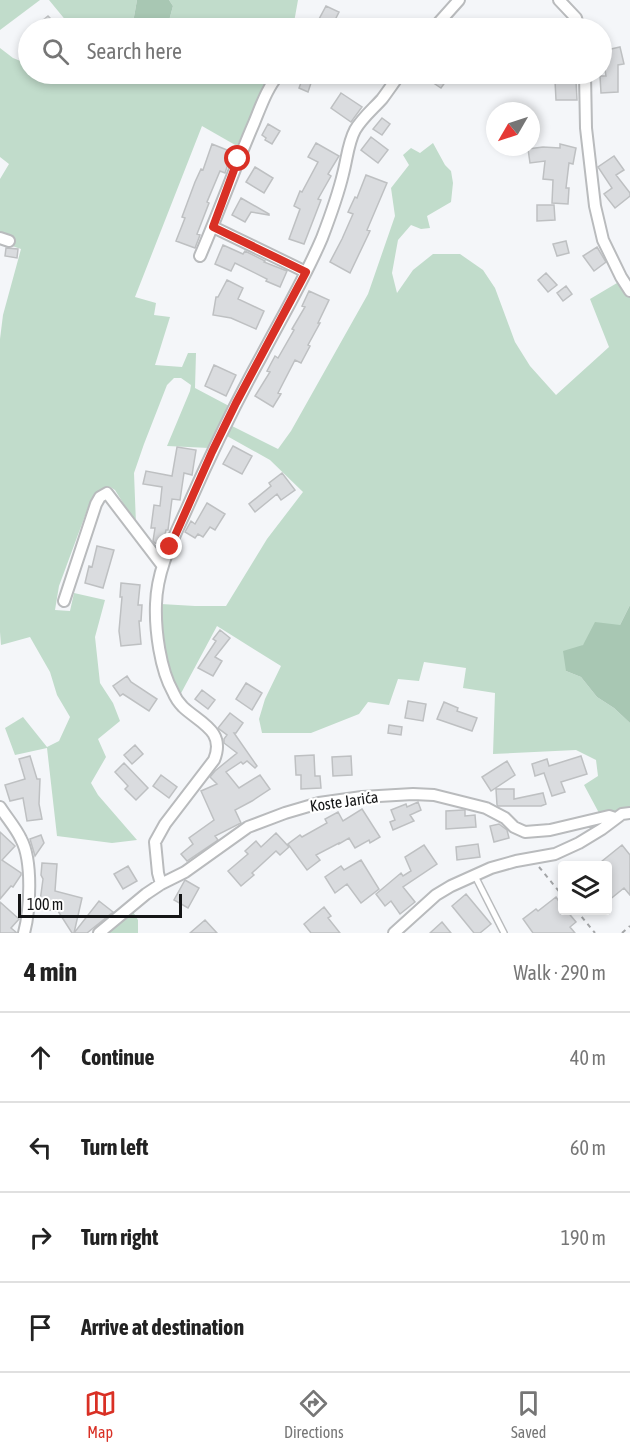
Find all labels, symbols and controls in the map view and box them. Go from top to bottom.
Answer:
search box [18,18,612,84]
icon: search [39,35,72,68]
text: Search here [87,38,182,64]
north arrow [486,102,540,156]
route start [224,145,250,171]
route end [156,533,182,559]
street label: Koste Jarića [309,787,379,815]
map controls [558,861,612,915]
button: layers [558,861,612,915]
scale bar [18,891,182,918]
text: 100 m [27,895,63,913]
text: 4 min [24,957,77,987]
text: Walk · 290 m [514,961,606,984]
icon: ahead [24,1041,57,1074]
text: Continue [81,1044,155,1070]
text: 40 m [570,1046,606,1069]
icon: left [24,1131,57,1164]
text: Turn left [81,1134,148,1160]
text: 60 m [570,1136,606,1159]
icon: right [24,1221,57,1254]
text: Turn right [81,1224,158,1250]
text: 190 m [561,1226,606,1249]
icon: arrive [24,1311,57,1344]
text: Arrive at destination [81,1314,244,1340]
tab: Map [84,1387,117,1441]
tab: Directions [284,1387,344,1441]
tab: Saved [511,1387,546,1441]

